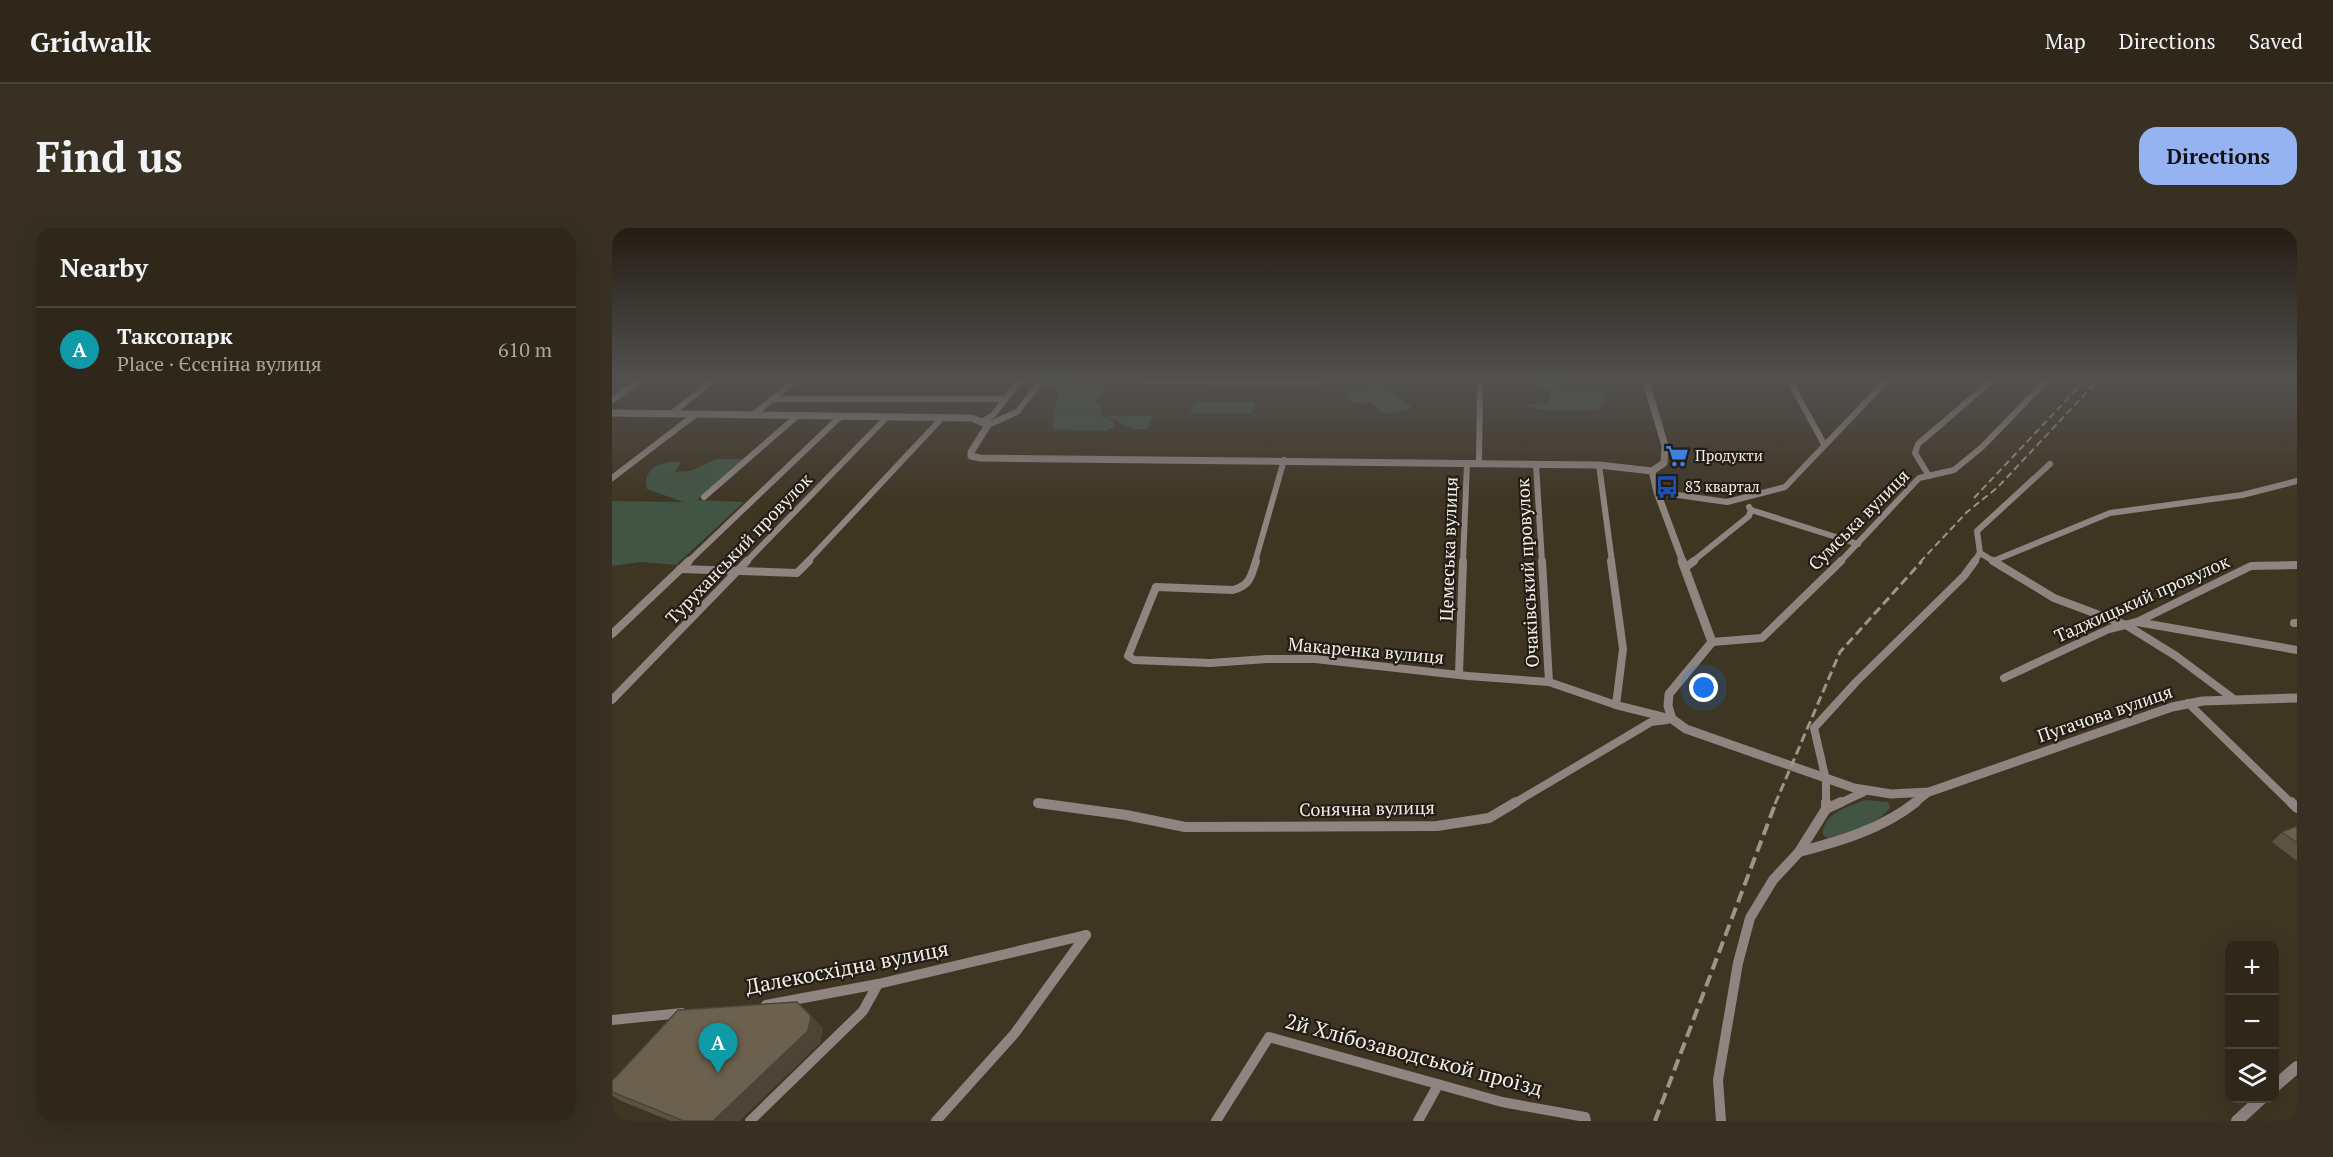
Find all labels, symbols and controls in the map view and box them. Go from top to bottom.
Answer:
text: Gridwalk [30,23,151,60]
text: Map [2045,27,2086,55]
text: Directions [2119,27,2216,55]
text: Saved [2249,27,2303,55]
button: Directions [2139,127,2297,185]
text: Find us [36,128,183,184]
text: Nearby [60,250,148,284]
text: Таксопарк [117,321,233,350]
text: A [72,336,87,363]
text: 610 m [498,336,552,363]
text: Place · Єсєніна вулиця [117,350,322,377]
supermarket icon: Продукти [1664,443,1690,469]
place label: Продукти [1695,445,1763,465]
street label: Сумська вулиця [1803,464,1914,575]
street label: Туруханський провулок [660,467,817,629]
bus stop icon: 83 квартал [1654,474,1680,500]
street label: Цемеська вулиця [1433,476,1463,622]
place label: 83 квартал [1685,476,1760,496]
street label: Очакiвський провулок [1510,478,1544,668]
street label: Таджицький провулок [2050,549,2233,648]
street label: Макаренка вулиця [1287,631,1445,669]
your location [1689,673,1718,702]
street label: Пугачова вулиця [2034,679,2175,747]
street label: Сонячна вулиця [1299,795,1435,821]
street label: Далекосхідна вулиця [743,934,951,1000]
map controls [2225,941,2279,1103]
button: + [2225,941,2279,995]
button: − [2225,995,2279,1049]
street label: 2й Хлібозаводськой проїзд [1282,1006,1546,1102]
pin: A [698,1024,738,1073]
button: layers [2225,1049,2279,1103]

